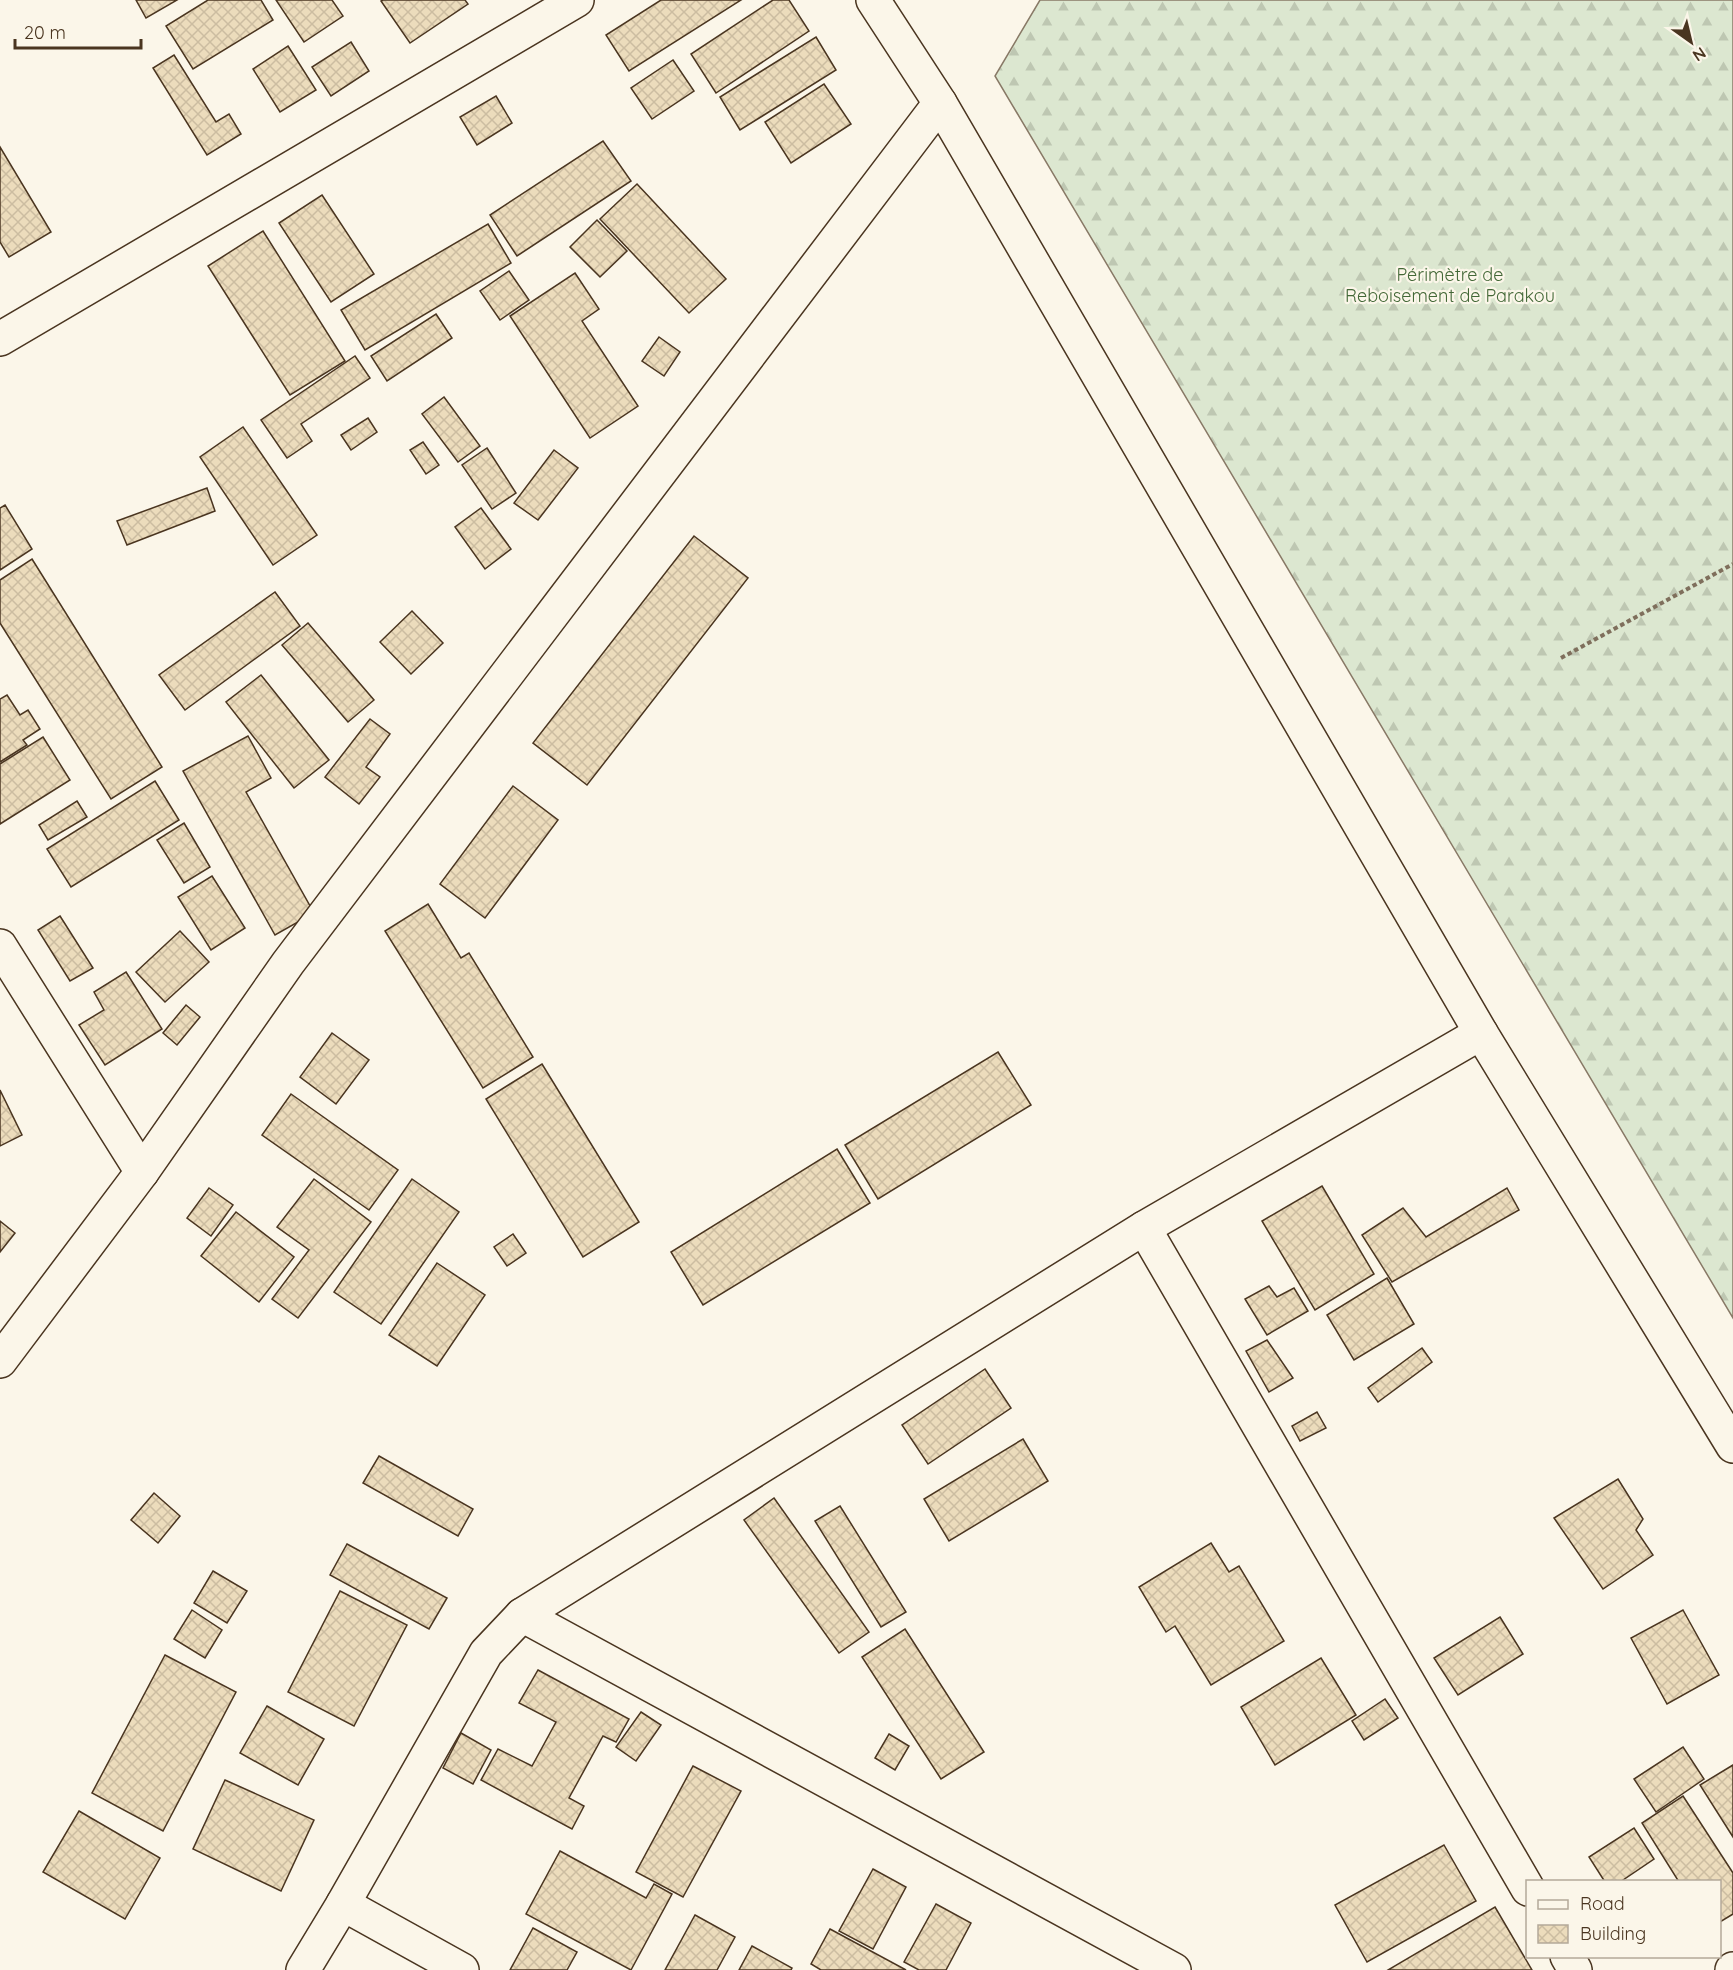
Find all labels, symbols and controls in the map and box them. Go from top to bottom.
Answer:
scale bar [15,12,141,50]
north arrow [1661,12,1721,72]
text: 20 m [24,21,66,44]
text: N [1689,43,1710,66]
park label: Périmètre de Reboisement de Parakou [1345,263,1555,307]
legend [1526,1880,1721,1958]
text: Road [1580,1892,1625,1915]
text: Building [1580,1922,1646,1945]

